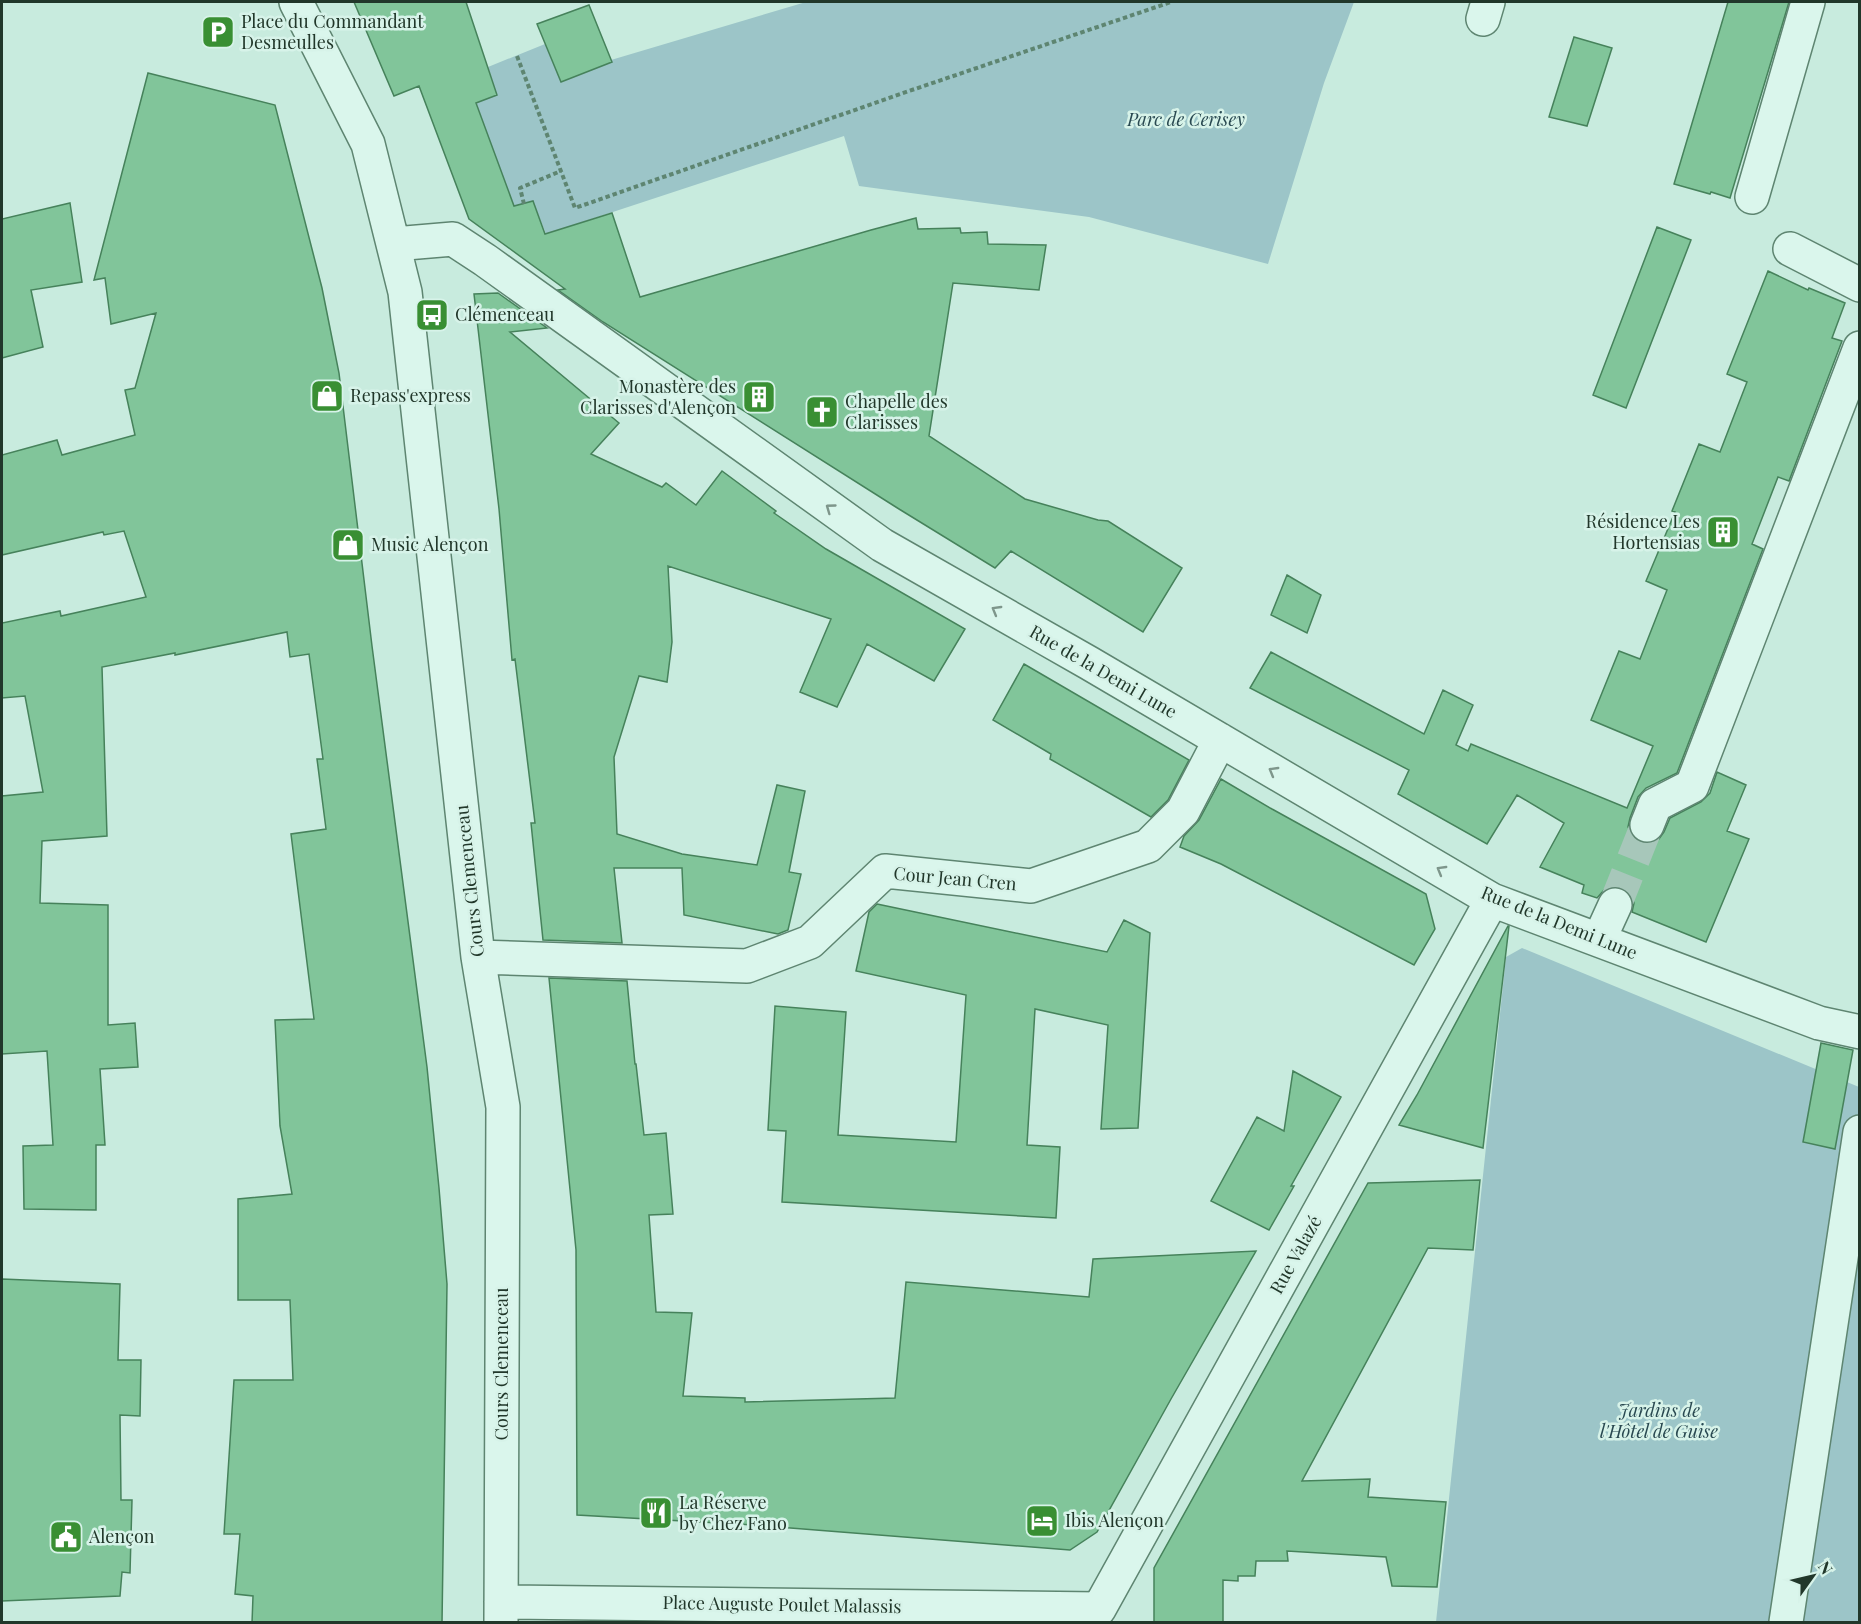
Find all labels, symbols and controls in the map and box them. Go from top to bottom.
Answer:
place label: Place du Commandant Desmeulles [241,9,424,54]
parking icon: Place du Commandant Desmeulles [200,14,236,50]
park label: Parc de Cerisey [1126,107,1245,131]
bus stop icon: Clémenceau [414,297,450,333]
place label: Clémenceau [455,302,555,326]
place label: Monastère des Clarisses d'Alençon [580,374,736,419]
shop icon: Repass'express [309,378,345,414]
building icon: Monastère des Clarisses d'Alençon [741,379,777,415]
place label: Repass'express [350,383,471,407]
place label: Chapelle des Clarisses [845,389,948,434]
church icon: Chapelle des Clarisses [804,394,840,430]
one-way arrow [826,504,837,515]
place label: Résidence Les Hortensias [1586,509,1700,554]
building icon: Résidence Les Hortensias [1705,514,1741,550]
shop icon: Music Alençon [330,527,366,563]
place label: Music Alençon [371,532,489,556]
one-way arrow [992,606,1002,617]
street label: Rue de la Demi Lune [1025,619,1182,723]
one-way arrow [1269,767,1279,779]
street label: Cours Clemenceau [449,803,489,958]
street label: Cour Jean Cren [892,861,1018,895]
one-way arrow [1437,866,1447,878]
street label: Rue de la Demi Lune [1478,880,1641,964]
street label: Rue Valazé [1264,1211,1326,1298]
street label: Cours Clemenceau [489,1287,513,1440]
park label: Jardins de l'Hôtel de Guise [1600,1398,1718,1443]
place label: La Réserve by Chez Fano [679,1490,787,1535]
restaurant icon: La Réserve by Chez Fano [638,1495,674,1531]
hotel icon: Ibis Alençon [1024,1503,1060,1539]
place label: Ibis Alençon [1065,1508,1164,1532]
public building icon: Alençon [48,1519,84,1555]
place label: Alençon [88,1524,155,1548]
north arrow [1783,1546,1843,1606]
text: N [1814,1557,1838,1578]
street label: Place Auguste Poulet Malassis [662,1590,902,1618]

